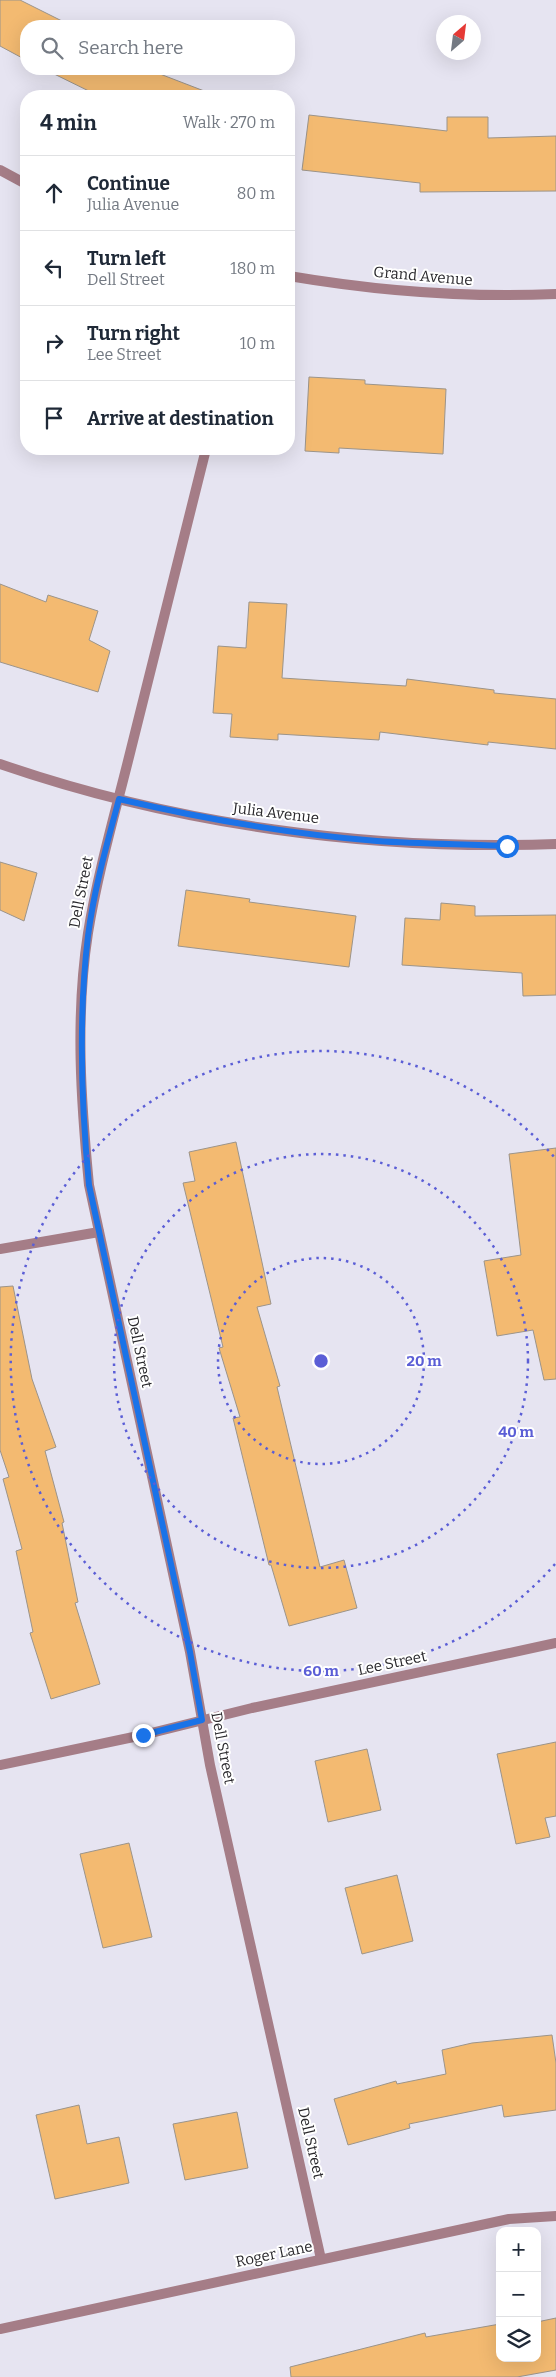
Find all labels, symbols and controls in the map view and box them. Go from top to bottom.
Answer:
north arrow [436,15,481,60]
search box [20,20,295,75]
icon: search [38,34,66,62]
text: Search here [78,36,183,59]
text: 4 min [40,110,97,136]
text: Walk · 270 m [183,113,275,132]
text: Continue [87,172,170,195]
icon: ahead [40,179,68,207]
text: 80 m [237,184,275,203]
text: Julia Avenue [87,195,179,214]
text: Turn left [87,247,166,270]
icon: left [40,254,68,282]
text: 180 m [230,259,275,278]
street label: Grand Avenue [373,263,473,289]
text: Dell Street [87,270,165,289]
text: Turn right [87,322,180,345]
icon: right [40,329,68,357]
text: 10 m [240,334,275,353]
text: Lee Street [87,345,162,364]
icon: arrive [40,404,68,432]
text: Arrive at destination [87,407,274,430]
street label: Julia Avenue [231,799,320,827]
route start [496,835,519,858]
street label: Dell Street [65,854,97,929]
street label: Dell Street [124,1314,156,1390]
centre of rings [312,1352,330,1370]
text: 20 m [407,1352,442,1370]
text: 40 m [498,1423,535,1441]
street label: Lee Street [356,1647,429,1679]
text: 60 m [303,1662,339,1680]
street label: Dell Street [207,1711,239,1786]
route end [132,1724,155,1747]
street label: Dell Street [294,2105,328,2181]
map controls [496,2227,541,2362]
button: + [496,2227,541,2272]
street label: Roger Lane [234,2237,314,2271]
button: − [496,2272,541,2317]
button: layers [496,2317,541,2362]

